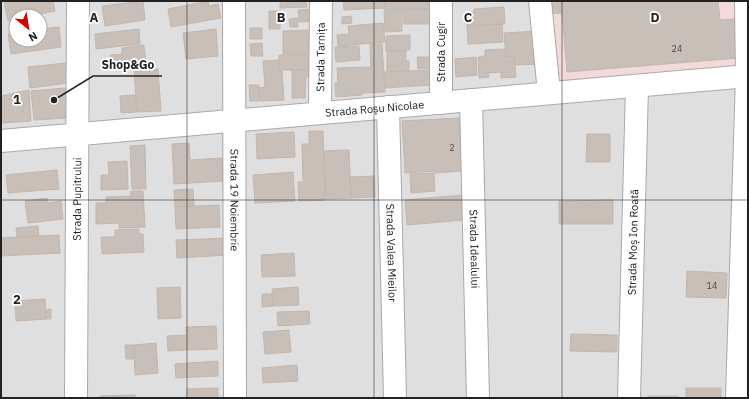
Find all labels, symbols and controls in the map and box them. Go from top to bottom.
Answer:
north arrow [8,8,48,48]
text: A [90,9,99,26]
text: B [277,9,286,26]
text: C [464,9,473,26]
text: D [650,9,660,26]
street label: Strada Tarnița [313,22,328,92]
street label: Strada Cugir [434,22,448,82]
text: N [26,29,40,45]
house number: 24 [672,43,682,54]
callout: Shop&Go [93,52,162,76]
text: Shop&Go [102,57,155,72]
text: 1 [13,91,21,108]
street label: Strada Roșu Nicolae [324,97,425,120]
house number: 2 [449,142,455,153]
street label: Strada 19 Noiembrie [227,149,242,251]
street label: Strada Pupitrului [70,157,84,241]
street label: Strada Moș Ion Roată [625,189,641,295]
street label: Strada Valea Mieilor [383,204,400,302]
street label: Strada Idealului [467,209,482,289]
house number: 14 [707,280,717,291]
text: 2 [13,291,21,308]

